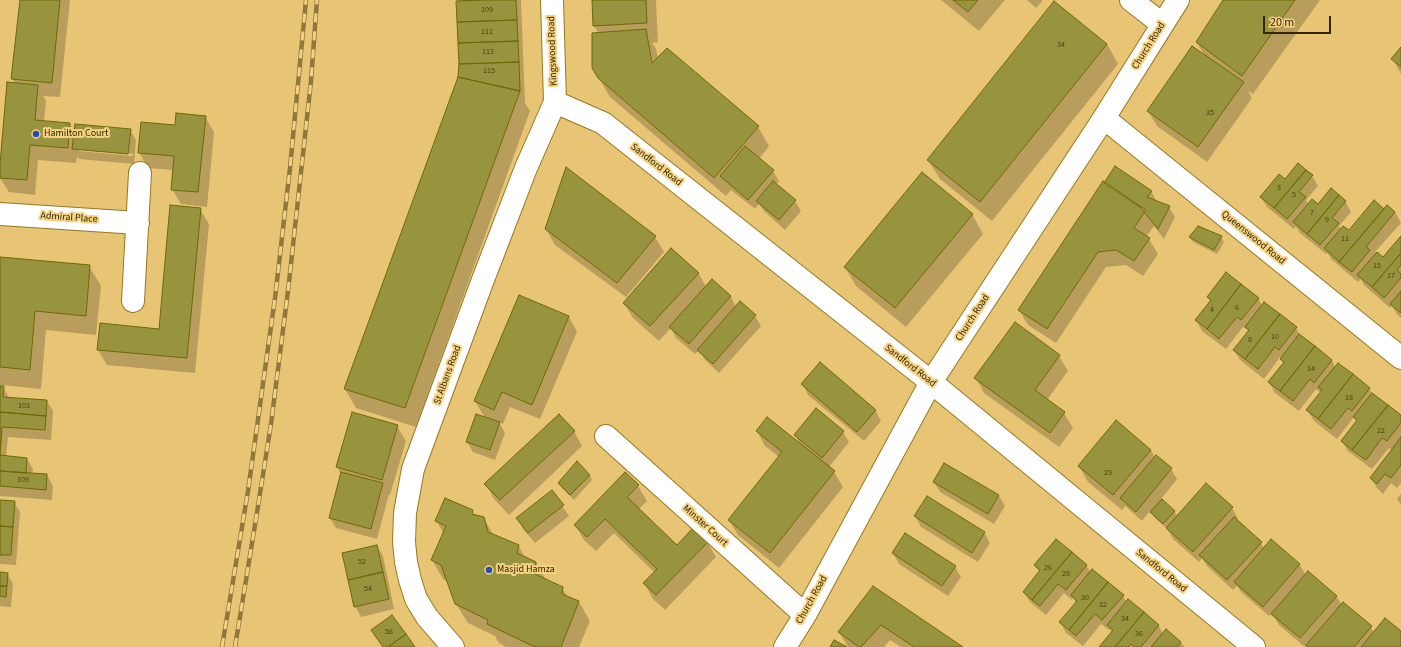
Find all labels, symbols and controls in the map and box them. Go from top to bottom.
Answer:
house number: 109 [481,5,493,15]
scale bar [1265,8,1333,34]
text: 20 m [1270,14,1294,31]
street label: Kingswood Road [546,16,560,86]
street label: Church Road [1130,20,1168,72]
house number: 111 [481,27,493,37]
house number: 34 [1057,40,1065,50]
house number: 113 [482,47,494,57]
house number: 115 [483,66,495,76]
house number: 35 [1206,108,1214,118]
place label: Hamilton Court [44,128,108,140]
marker: Hamilton Court [31,129,41,139]
street label: Sandford Road [628,141,684,189]
house number: 3 [1277,183,1281,193]
house number: 5 [1292,190,1296,200]
house number: 7 [1310,208,1314,218]
street label: Queenswood Road [1219,209,1287,267]
street label: Admiral Place [40,210,98,226]
house number: 9 [1325,215,1329,225]
house number: 11 [1341,234,1349,244]
house number: 15 [1373,261,1381,271]
house number: 17 [1387,271,1395,281]
street label: Church Road [953,292,993,344]
house number: 6 [1235,303,1239,313]
house number: 4 [1210,305,1214,315]
house number: 10 [1271,332,1279,342]
house number: 8 [1248,335,1252,345]
street label: Sandford Road [882,342,938,390]
street label: St Albans Road [432,344,464,406]
house number: 14 [1307,364,1315,374]
house number: 18 [1345,393,1353,403]
house number: 103 [18,401,30,411]
house number: 22 [1377,426,1385,436]
house number: 29 [1104,468,1112,478]
house number: 109 [17,475,29,485]
street label: Minster Court [680,503,730,549]
street label: Sandford Road [1133,547,1189,595]
house number: 52 [358,557,366,567]
house number: 26 [1044,563,1052,573]
place label: Masjid Hamza [497,564,555,576]
marker: Masjid Hamza [484,565,494,575]
house number: 28 [1062,569,1070,579]
street label: Church Road [794,574,830,626]
house number: 54 [364,584,372,594]
house number: 30 [1081,593,1089,603]
house number: 32 [1099,600,1107,610]
house number: 34 [1121,614,1129,624]
house number: 56 [385,627,393,637]
house number: 36 [1135,629,1143,639]

